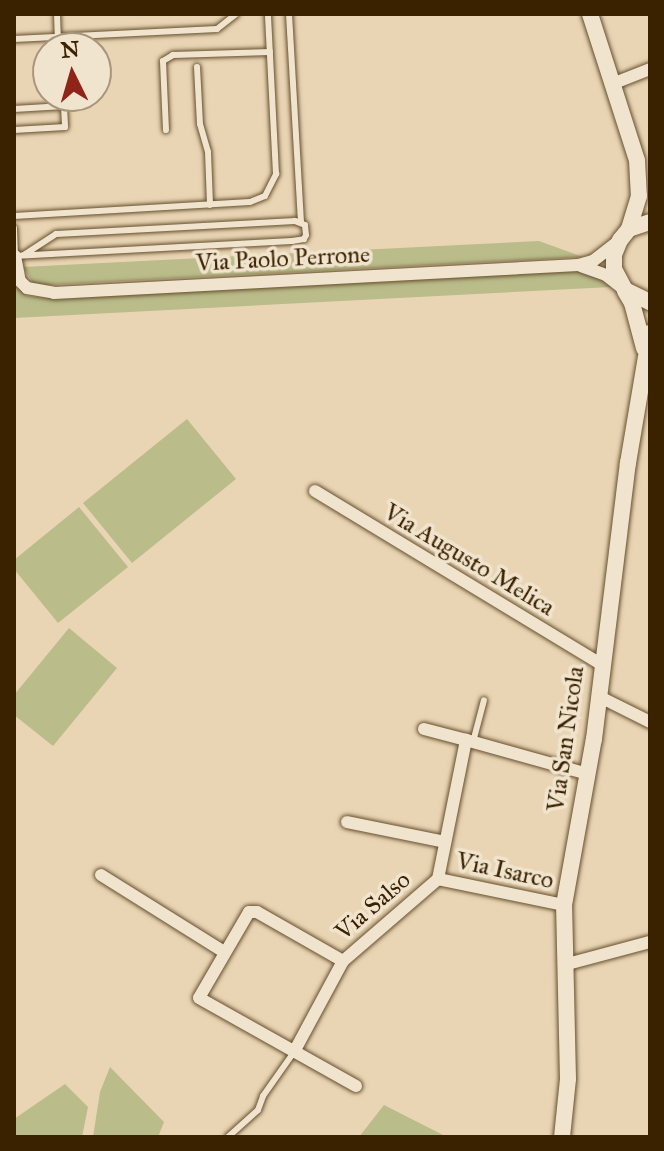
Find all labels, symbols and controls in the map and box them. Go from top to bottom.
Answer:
north arrow [32,32,112,112]
text: N [60,35,81,64]
street label: Via Paolo Perrone [195,240,371,278]
street label: Via Augusto Melica [378,498,560,622]
street label: Via San Nicola [542,665,590,813]
street label: Via Isarco [454,847,556,895]
street label: Via Salso [330,866,416,946]

